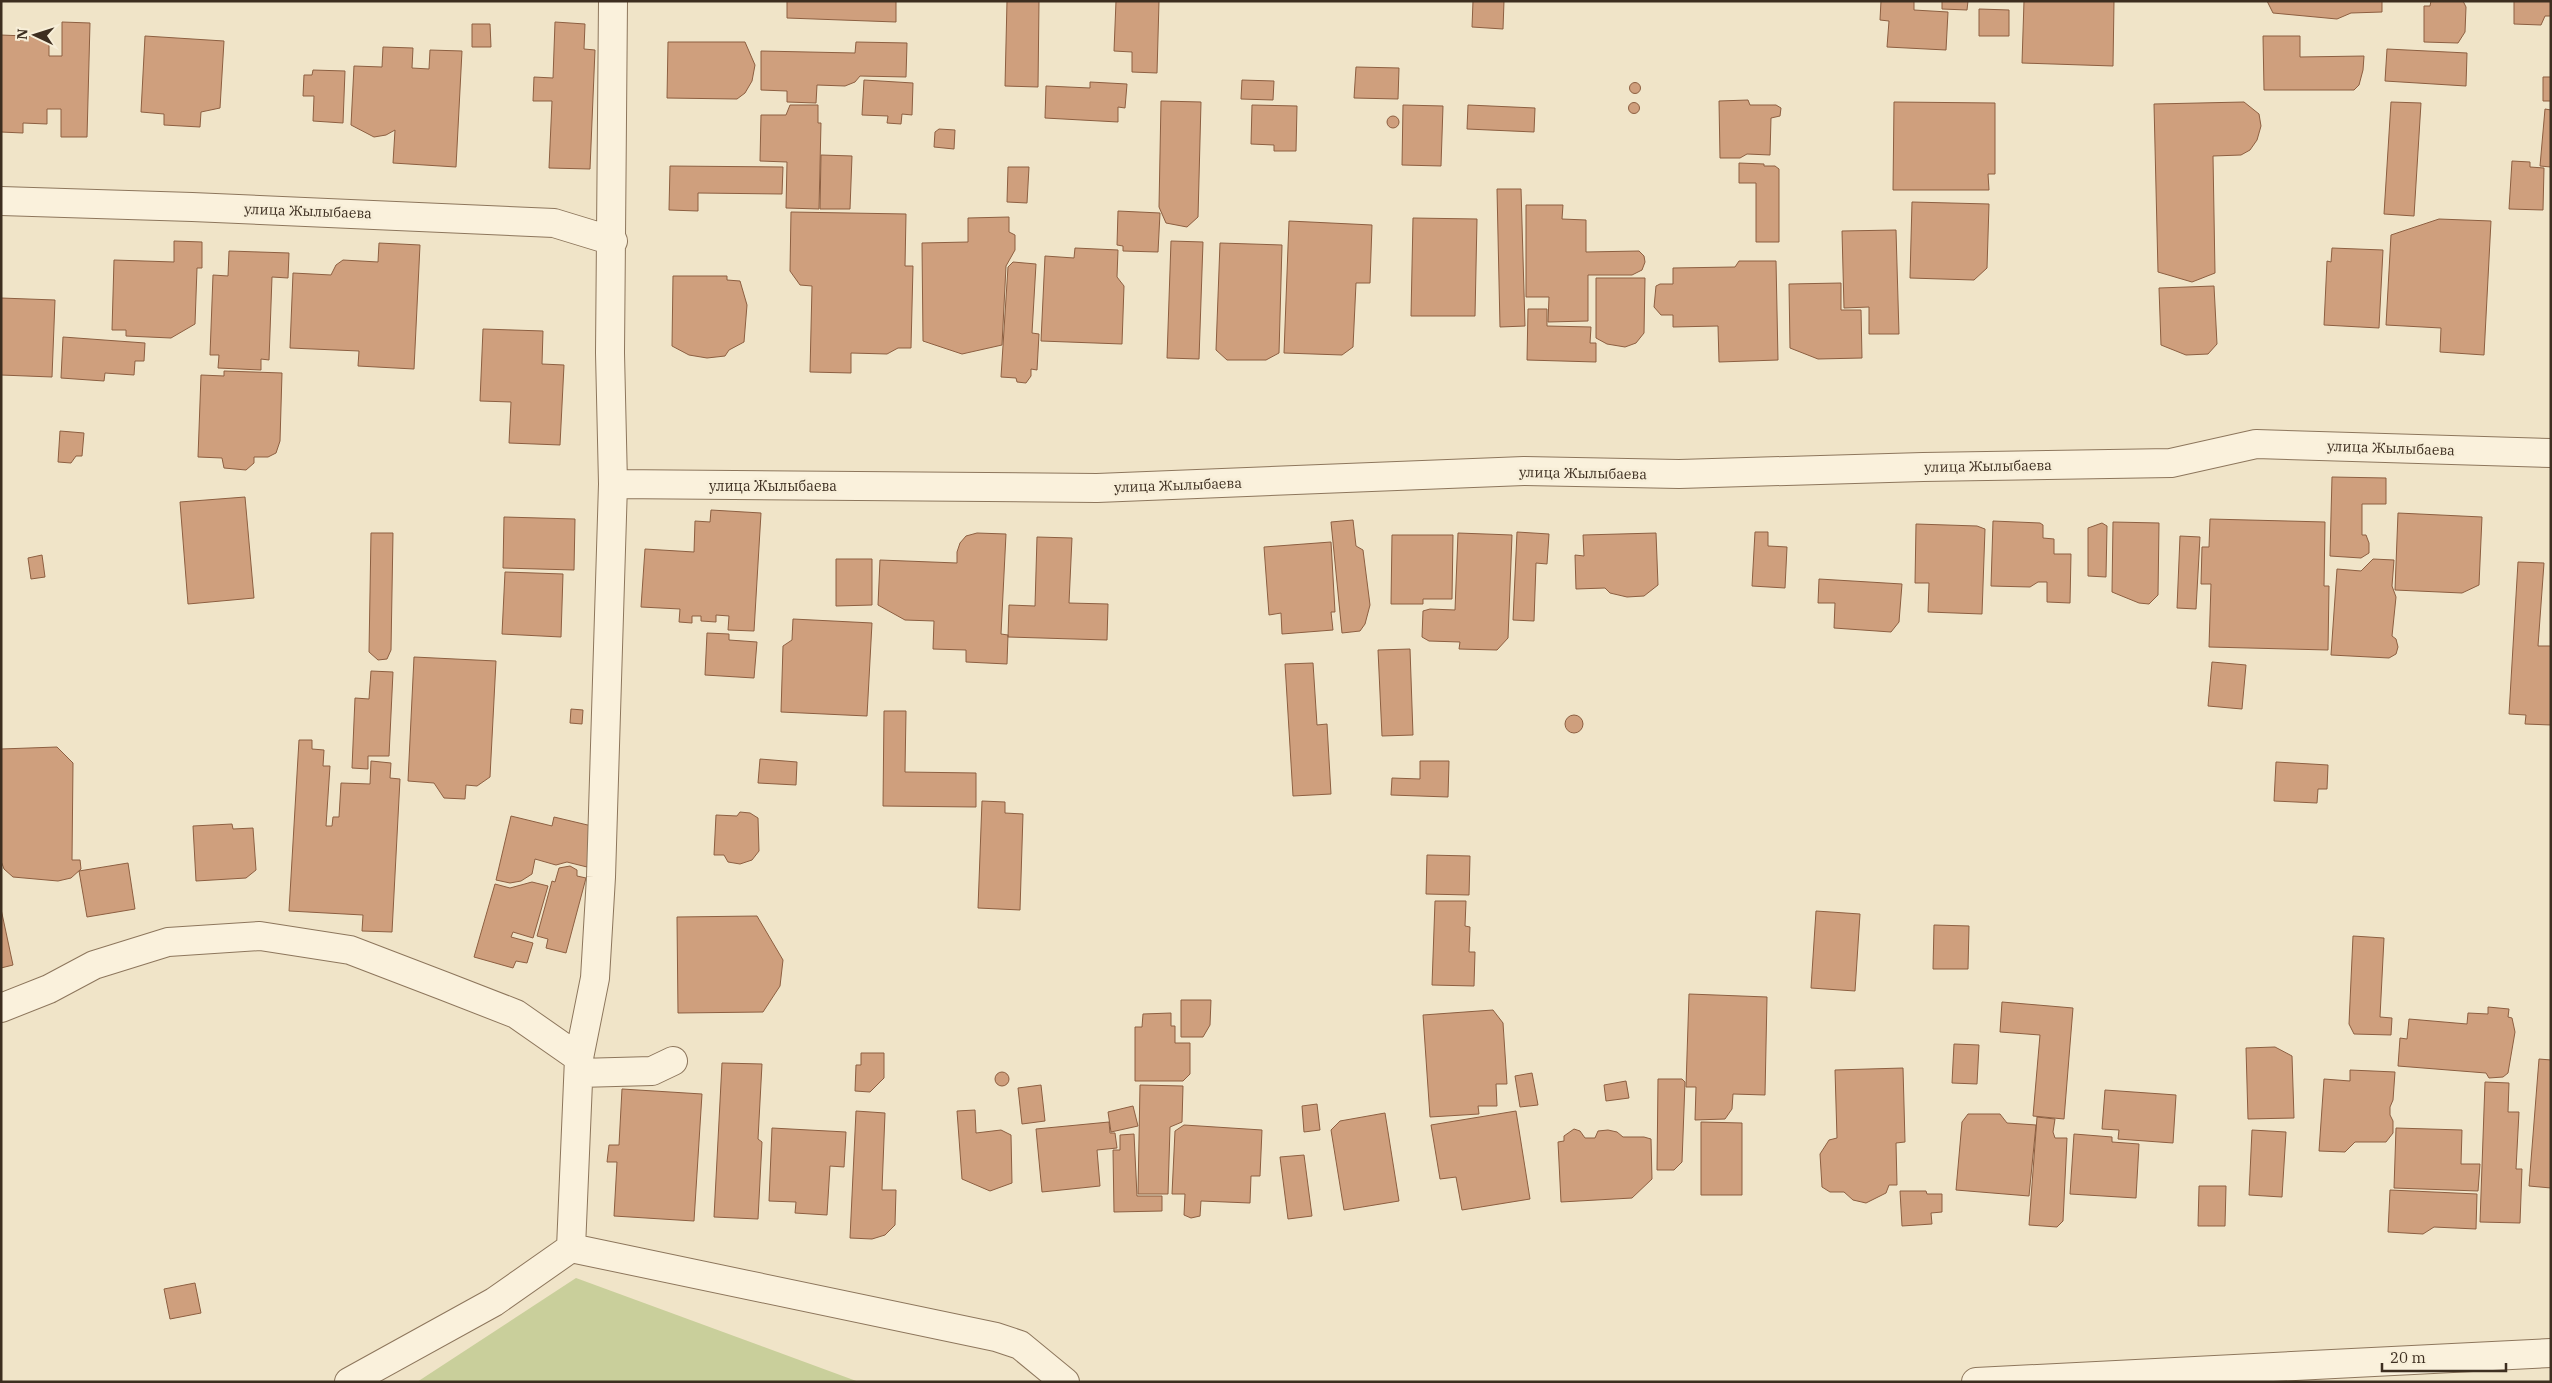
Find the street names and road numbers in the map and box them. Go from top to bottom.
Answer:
street label: улица Жылыбаева [244,200,373,222]
street label: улица Жылыбаева [2327,437,2456,459]
street label: улица Жылыбаева [1924,456,2052,476]
street label: улица Жылыбаева [1519,463,1647,483]
street label: улица Жылыбаева [1114,474,1243,496]
street label: улица Жылыбаева [709,477,837,495]

